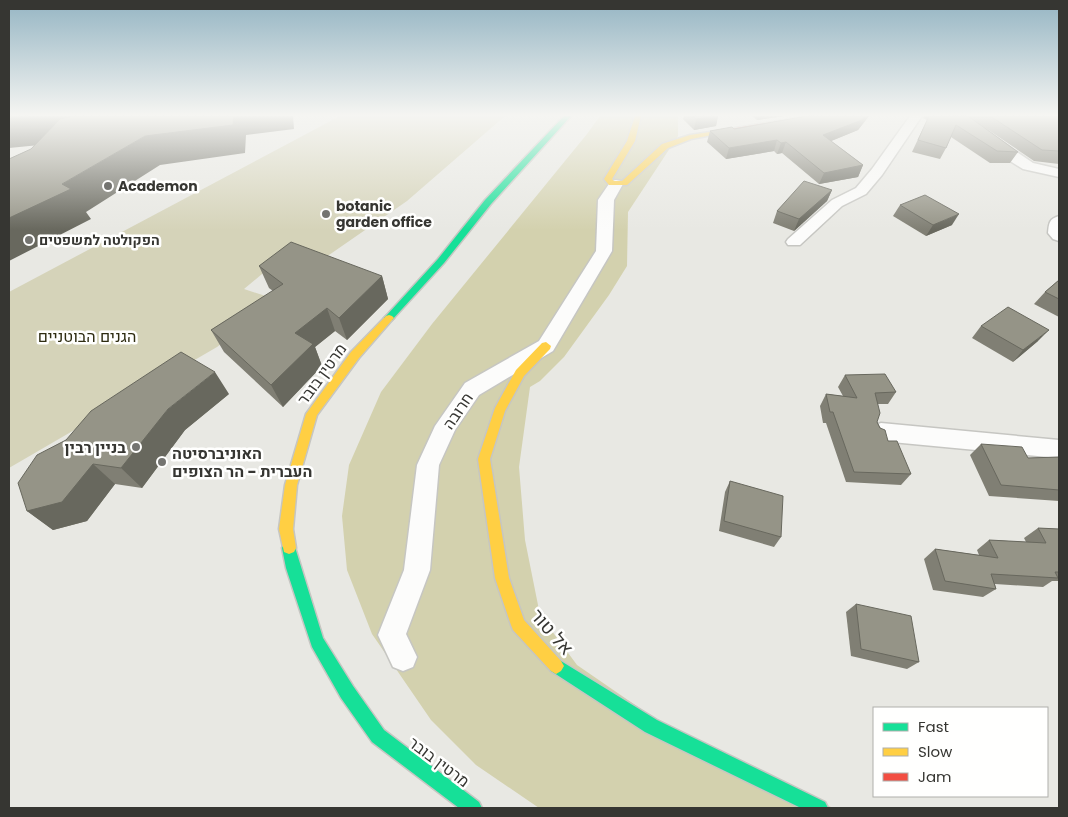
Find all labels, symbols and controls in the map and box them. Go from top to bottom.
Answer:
place label: Academon [118,176,198,196]
marker: Academon [102,180,114,192]
place label: botanic garden office [336,196,432,232]
marker: botanic garden office [320,208,332,220]
place label: הפקולטה למשפטים [39,230,160,250]
marker: הפקולטה למשפטים [23,234,35,246]
park label: הגנים הבוטניים [38,325,136,348]
street label: מרטין בובר [292,339,352,409]
street label: חרובה [437,388,479,434]
place label: בניין רבין [65,436,126,459]
marker: בניין רבין [130,441,142,453]
place label: האוניברסיטה העברית - הר הצופים [172,442,312,483]
marker: האוניברסיטה העברית - הר הצופים [156,456,168,468]
street label: אל טור [524,603,580,661]
legend [873,707,1048,797]
text: Fast [918,716,949,737]
street label: מרטין בובר [404,731,474,793]
text: Slow [918,741,953,762]
text: Jam [918,766,952,787]

